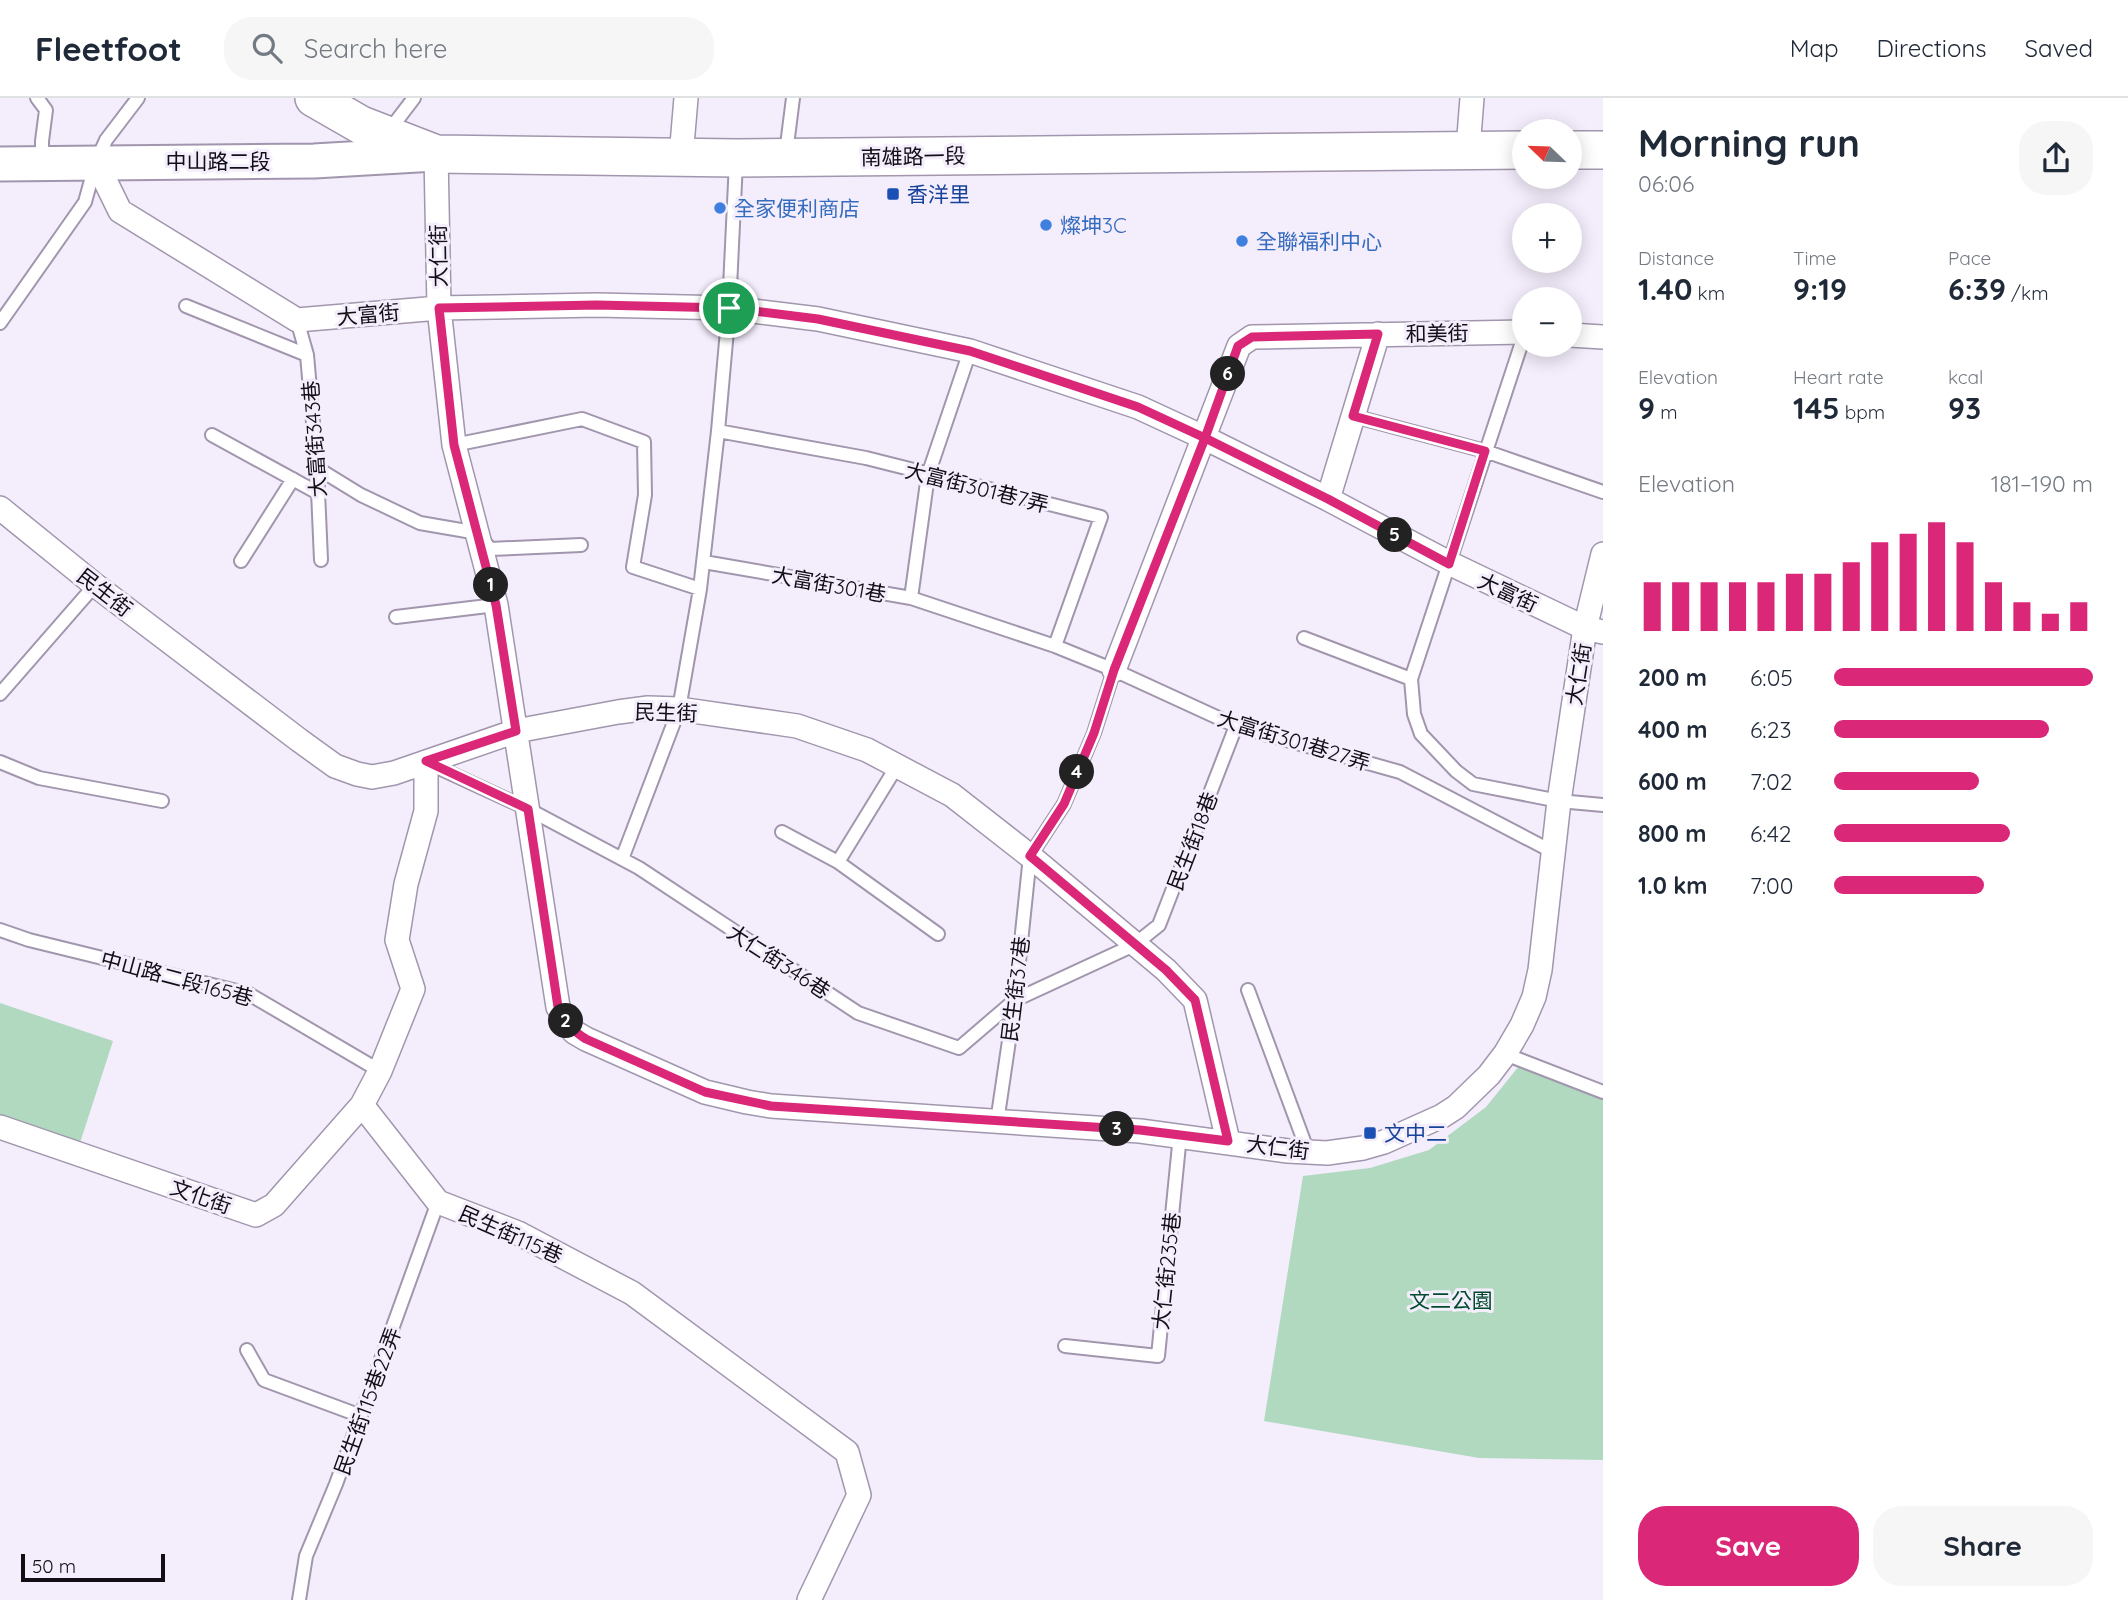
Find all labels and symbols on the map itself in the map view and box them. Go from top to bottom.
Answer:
north arrow [1512,119,1582,189]
street label: 南雄路一段 [860,142,966,170]
street label: 中山路二段 [166,148,271,174]
place label: 香洋里 [907,181,970,207]
marker: 香洋里 [885,186,901,202]
place label: 全家便利商店 [734,195,860,221]
marker: 全家便利商店 [712,200,728,216]
place label: 燦坤3C [1060,212,1127,238]
marker: 燦坤3C [1038,217,1054,233]
street label: 大仁街 [424,224,452,288]
place label: 全聯福利中心 [1256,228,1382,254]
marker: 全聯福利中心 [1234,233,1250,249]
pin [699,278,759,338]
street label: 大富街 [335,298,401,330]
street label: 和美街 [1405,319,1469,347]
pin: 6 [1210,356,1246,392]
street label: 大富街343巷 [297,380,331,498]
street label: 大富街301巷7弄 [903,457,1051,517]
pin: 5 [1378,518,1412,552]
street label: 大富街301巷 [770,561,888,607]
street label: 民生街 [72,562,138,622]
street label: 大富街 [1474,567,1542,617]
pin: 1 [474,568,508,602]
street label: 大仁街 [1560,641,1596,707]
street label: 民生街 [634,698,698,726]
street label: 大富街301巷27弄 [1215,704,1373,776]
pin: 4 [1060,754,1094,790]
street label: 民生街18巷 [1161,788,1223,894]
street label: 大仁街346巷 [723,918,835,1004]
street label: 民生街37巷 [996,935,1034,1043]
street label: 中山路二段165巷 [98,945,256,1011]
pin: 2 [548,1004,584,1038]
pin: 3 [1100,1112,1134,1146]
place label: 文中二 [1384,1120,1447,1146]
marker: 文中二 [1362,1125,1378,1141]
street label: 大仁街 [1245,1130,1311,1164]
street label: 文化街 [167,1173,235,1219]
street label: 民生街115巷 [455,1200,567,1268]
street label: 大仁街235巷 [1147,1211,1185,1331]
park label: 文二公園 [1409,1287,1493,1313]
street label: 民生街115巷22弄 [328,1324,406,1478]
scale bar [21,1551,164,1583]

